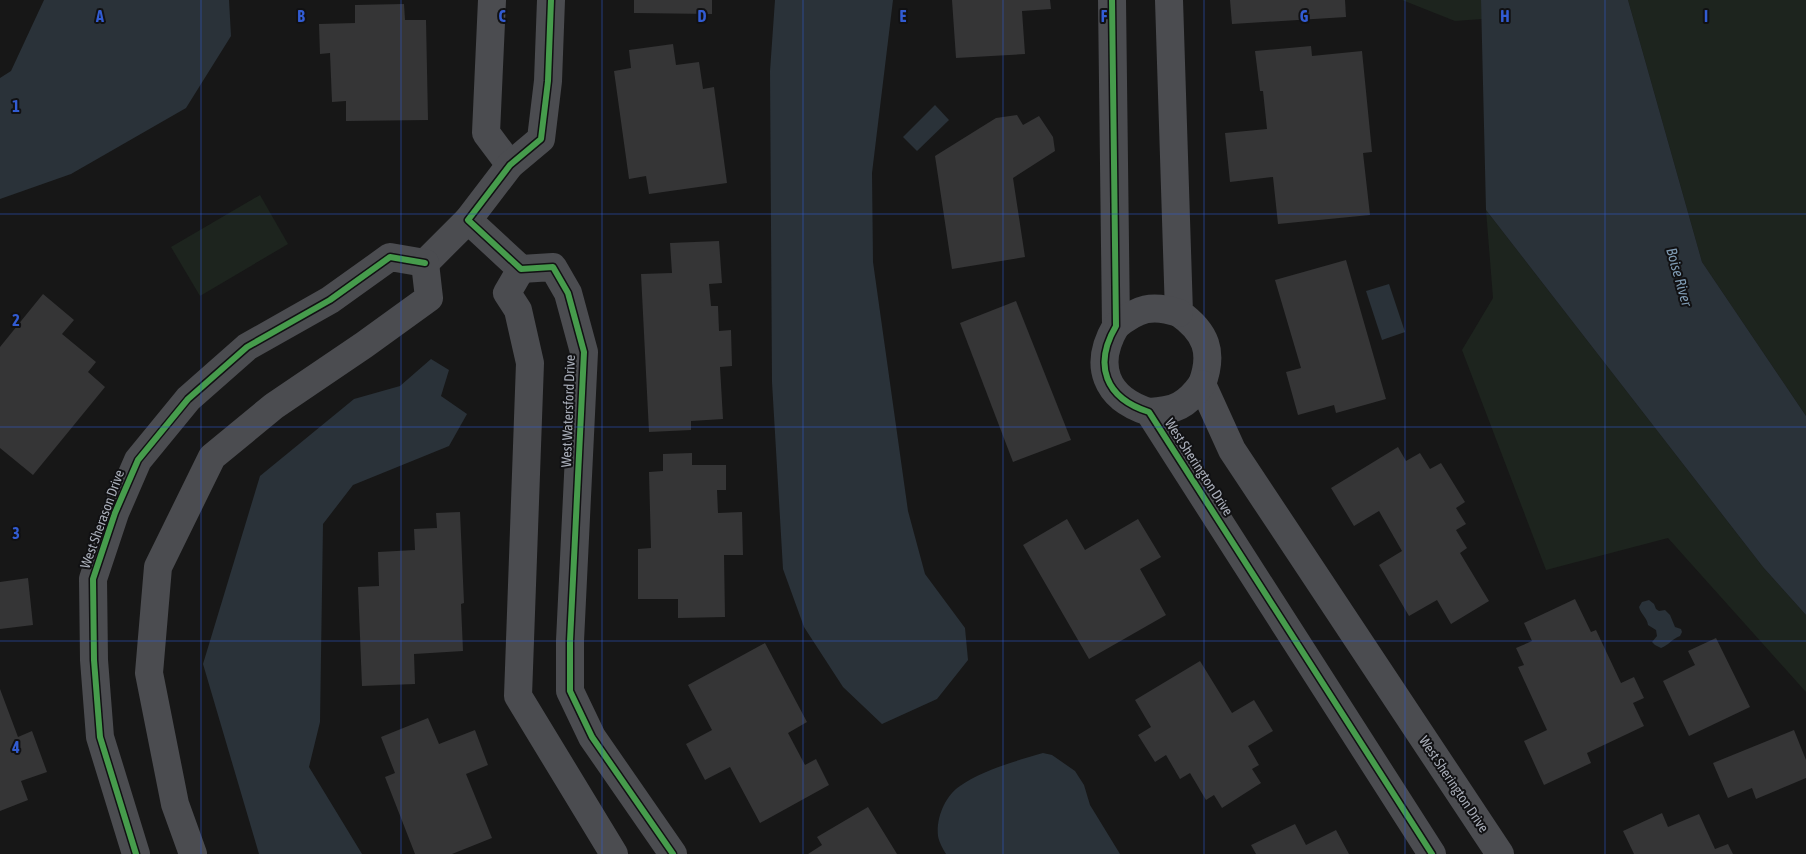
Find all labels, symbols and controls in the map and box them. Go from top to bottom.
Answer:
text: A [95,7,104,25]
text: B [297,7,305,25]
text: C [498,7,506,25]
text: D [698,7,707,25]
text: E [900,7,907,25]
text: F [1101,7,1108,25]
text: G [1300,7,1309,25]
text: H [1500,7,1510,25]
text: I [1704,7,1708,25]
text: 1 [12,97,20,115]
water label: Boise River [1663,246,1696,309]
text: 2 [12,311,20,329]
street label: West Watersford Drive [558,354,578,468]
street label: West Sherington Drive [1162,415,1236,519]
street label: West Sherason Drive [77,468,127,570]
text: 3 [12,524,20,542]
street label: West Sherington Drive [1416,733,1492,835]
text: 4 [11,738,20,756]

